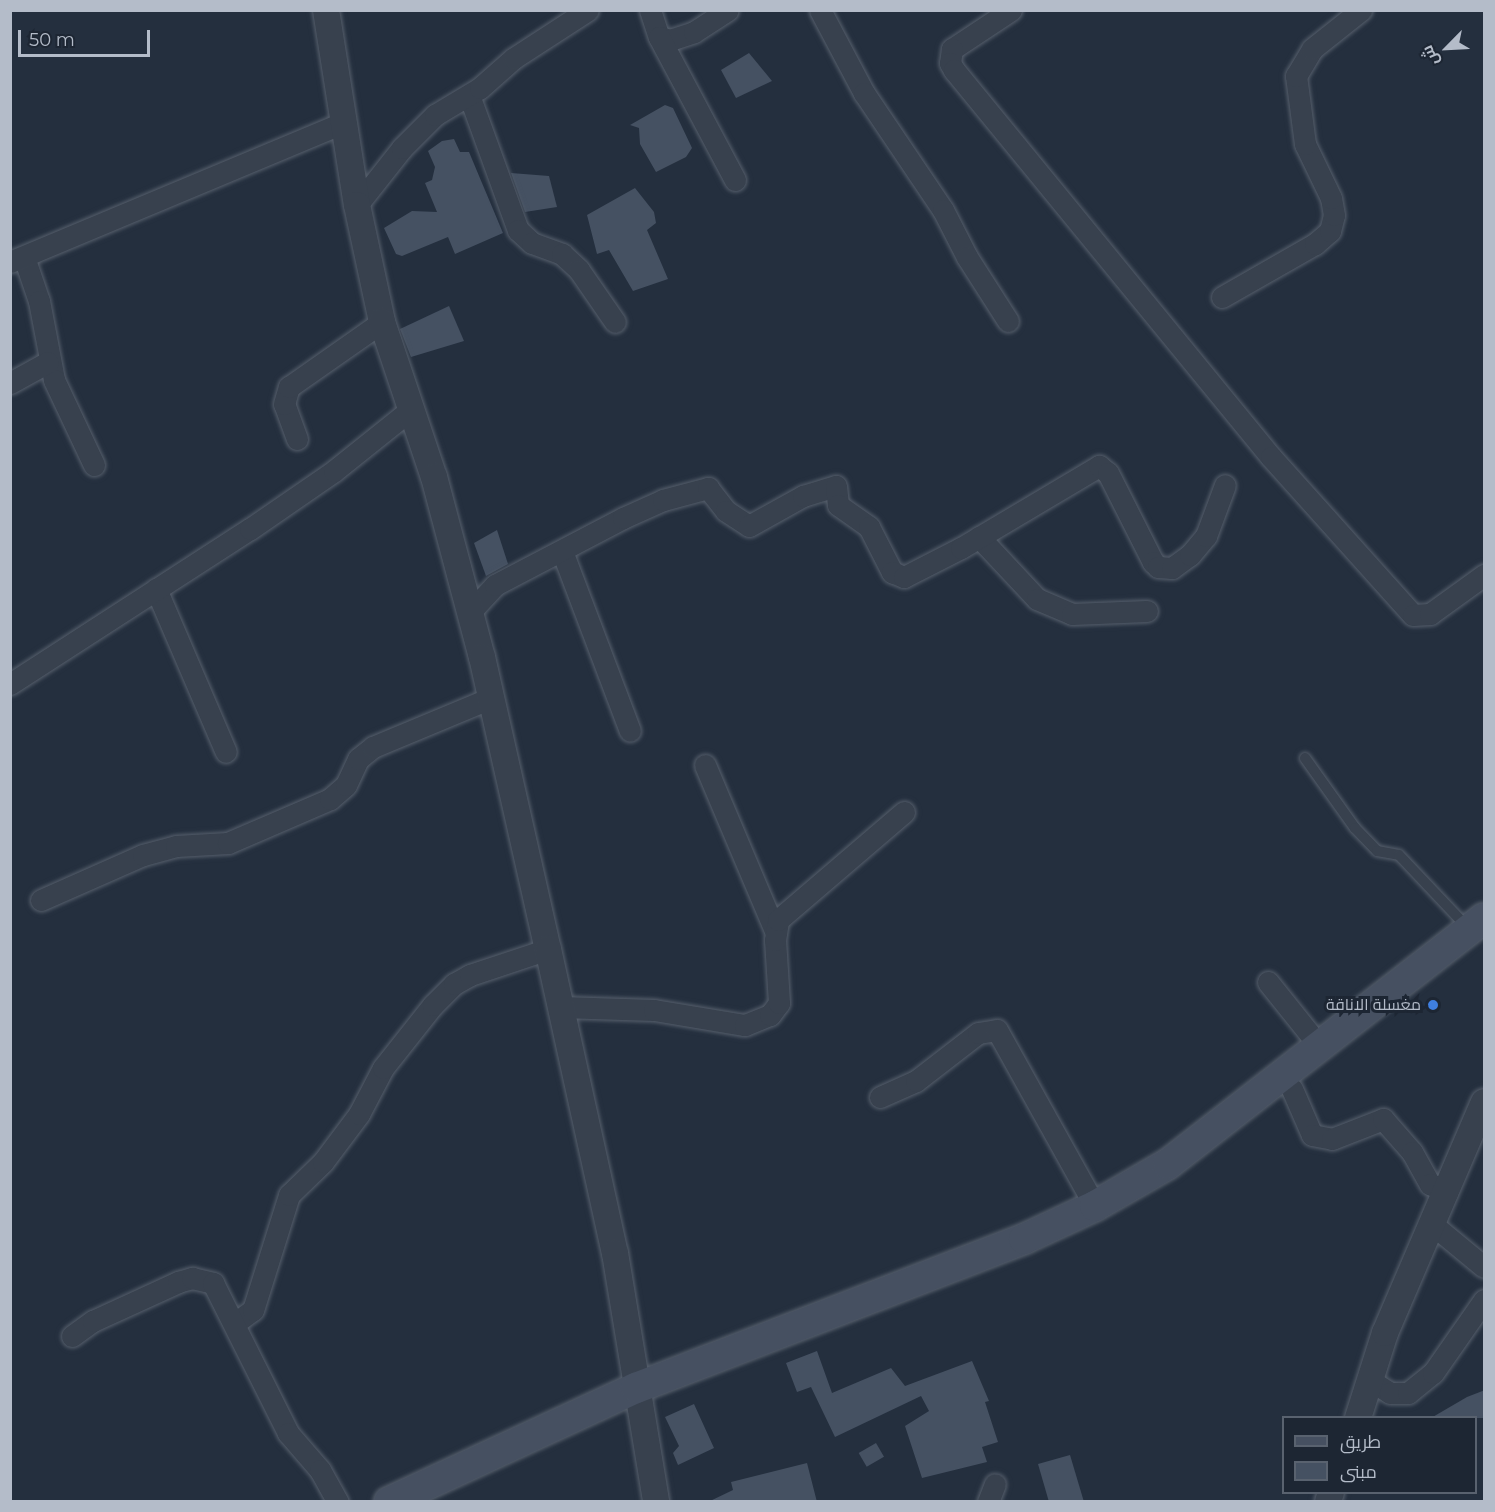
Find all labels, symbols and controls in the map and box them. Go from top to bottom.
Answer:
scale bar [21,18,153,56]
north arrow [1417,18,1477,78]
text: 50 m [29,29,75,51]
text: ش [1417,42,1443,69]
place label: مغسلة الاناقة [1326,995,1421,1015]
marker: مغسلة الاناقة [1426,998,1440,1012]
legend [1282,1416,1477,1494]
text: طريق [1340,1431,1381,1453]
text: مبنى [1340,1461,1377,1483]

